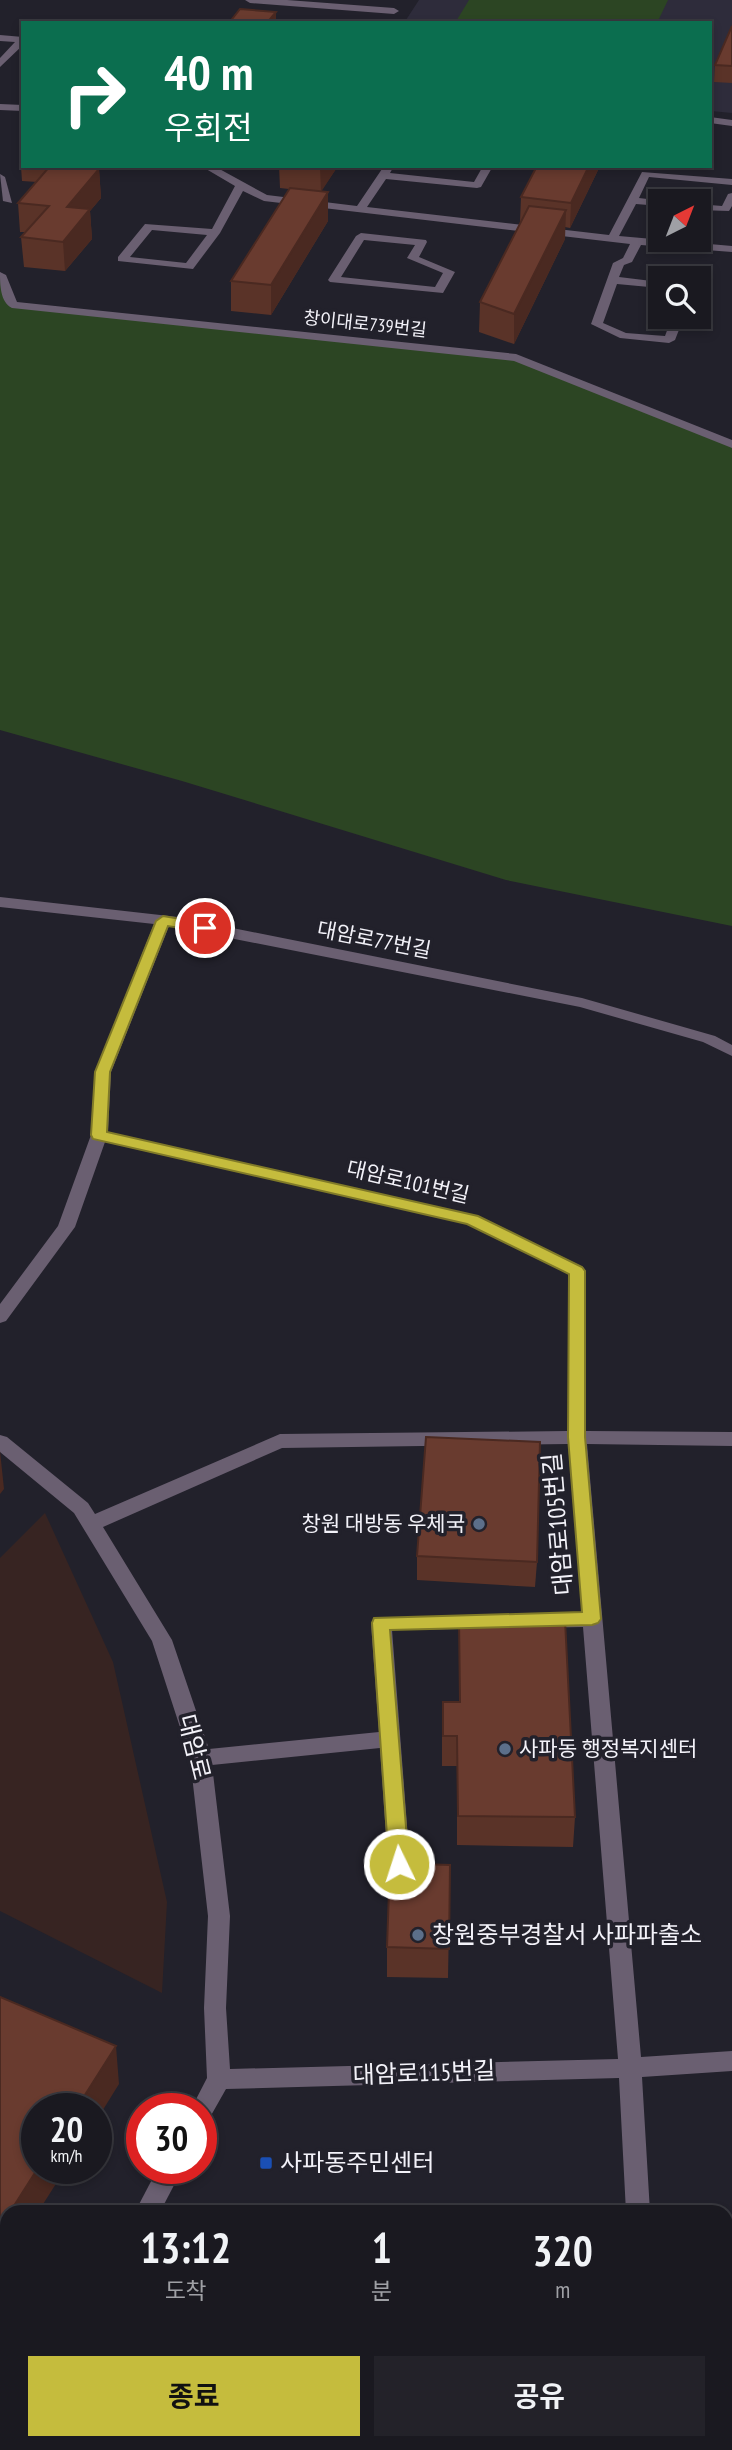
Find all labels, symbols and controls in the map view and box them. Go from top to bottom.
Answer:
text: 40 m [164,40,253,104]
icon: right [49,49,140,140]
text: 우회전 [164,106,252,148]
north arrow [648,189,710,252]
map controls [648,189,711,329]
button: search [648,266,711,329]
street label: 창이대로739번길 [302,306,428,341]
pin [175,898,235,958]
icon: arrive [186,909,224,947]
street label: 대암로77번길 [315,915,433,964]
street label: 대암로101번길 [344,1154,472,1209]
street label: 대암로105번길 [536,1452,579,1597]
place label: 창원 대방동 우체국 [302,1510,465,1537]
marker: 창원 대방동 우체국 [471,1516,487,1532]
street label: 대암로 [171,1711,218,1783]
place label: 사파동 행정복지센터 [519,1735,697,1762]
marker: 사파동 행정복지센터 [497,1741,513,1757]
position arrow [362,1827,436,1901]
place label: 창원중부경찰서 사파파출소 [432,1919,702,1950]
marker: 창원중부경찰서 사파파출소 [410,1927,426,1943]
street label: 대암로115번길 [352,2055,496,2090]
speed limit sign: 30 [126,2093,217,2184]
text: 20 [50,2106,83,2152]
text: km/h [51,2144,82,2167]
place label: 사파동주민센터 [280,2147,435,2178]
marker: 사파동주민센터 [258,2155,274,2171]
text: 13:12 [140,2220,231,2275]
text: 1 [372,2220,392,2275]
text: 320 [533,2223,593,2278]
text: m [555,2275,570,2304]
text: 도착 [164,2276,207,2305]
text: 분 [371,2276,392,2305]
button: 종료 [28,2356,360,2436]
button: 공유 [374,2356,705,2436]

